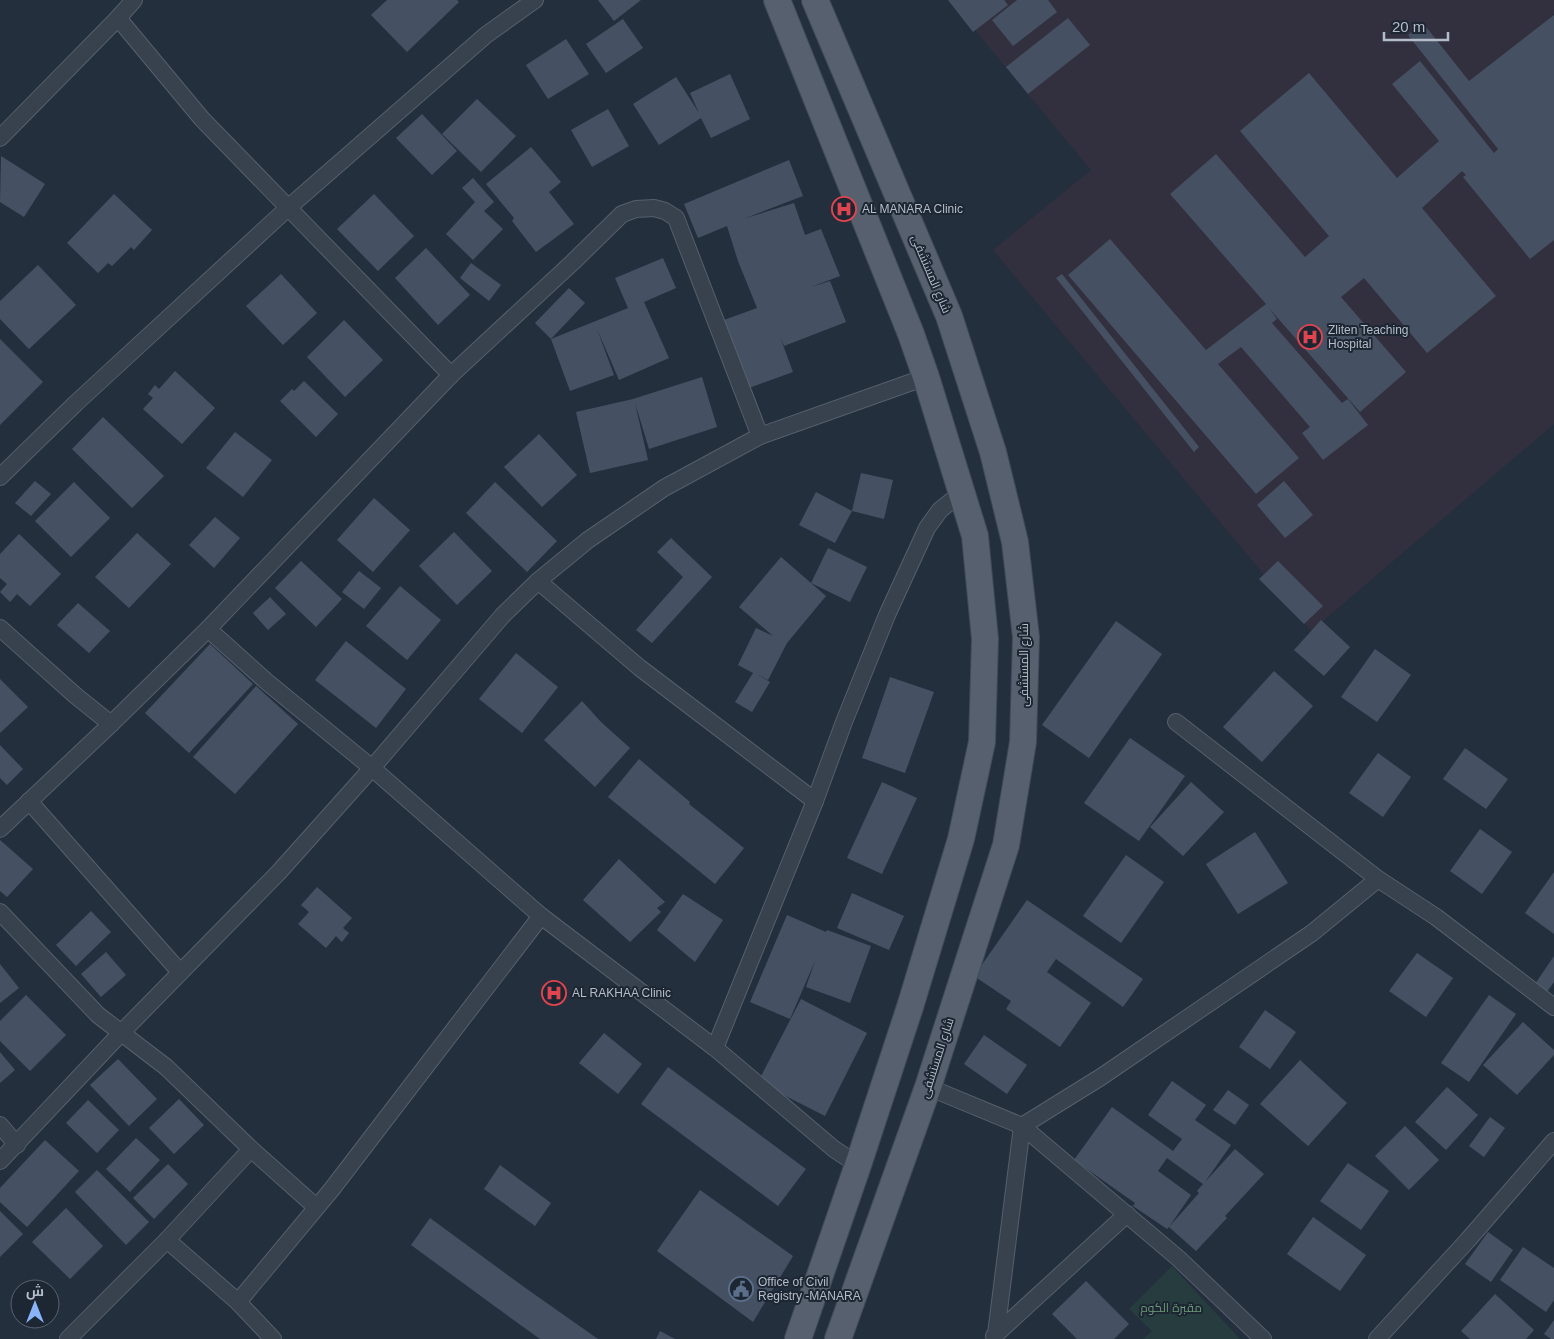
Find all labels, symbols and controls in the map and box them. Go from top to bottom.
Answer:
scale bar [1384,10,1448,42]
text: 20 m [1392,18,1425,35]
hospital icon: AL MANARA Clinic [831,196,857,222]
place label: AL MANARA Clinic [862,202,963,216]
street label: شارع المستشفى [907,233,954,316]
place label: Zliten Teaching Hospital [1328,323,1409,351]
hospital icon: Zliten Teaching Hospital [1297,324,1323,350]
street label: شارع المستشفى [1017,623,1032,707]
hospital icon: AL RAKHAA Clinic [541,980,567,1006]
place label: AL RAKHAA Clinic [572,986,671,1000]
street label: شارع المستشفى [917,1016,958,1100]
place label: Office of Civil Registry -MANARA [758,1275,861,1303]
public building icon: Office of Civil Registry -MANARA [728,1276,754,1302]
north arrow [10,1279,60,1329]
text: ش [26,1283,44,1300]
park label: مقبرة الكوم [1140,1301,1202,1316]

